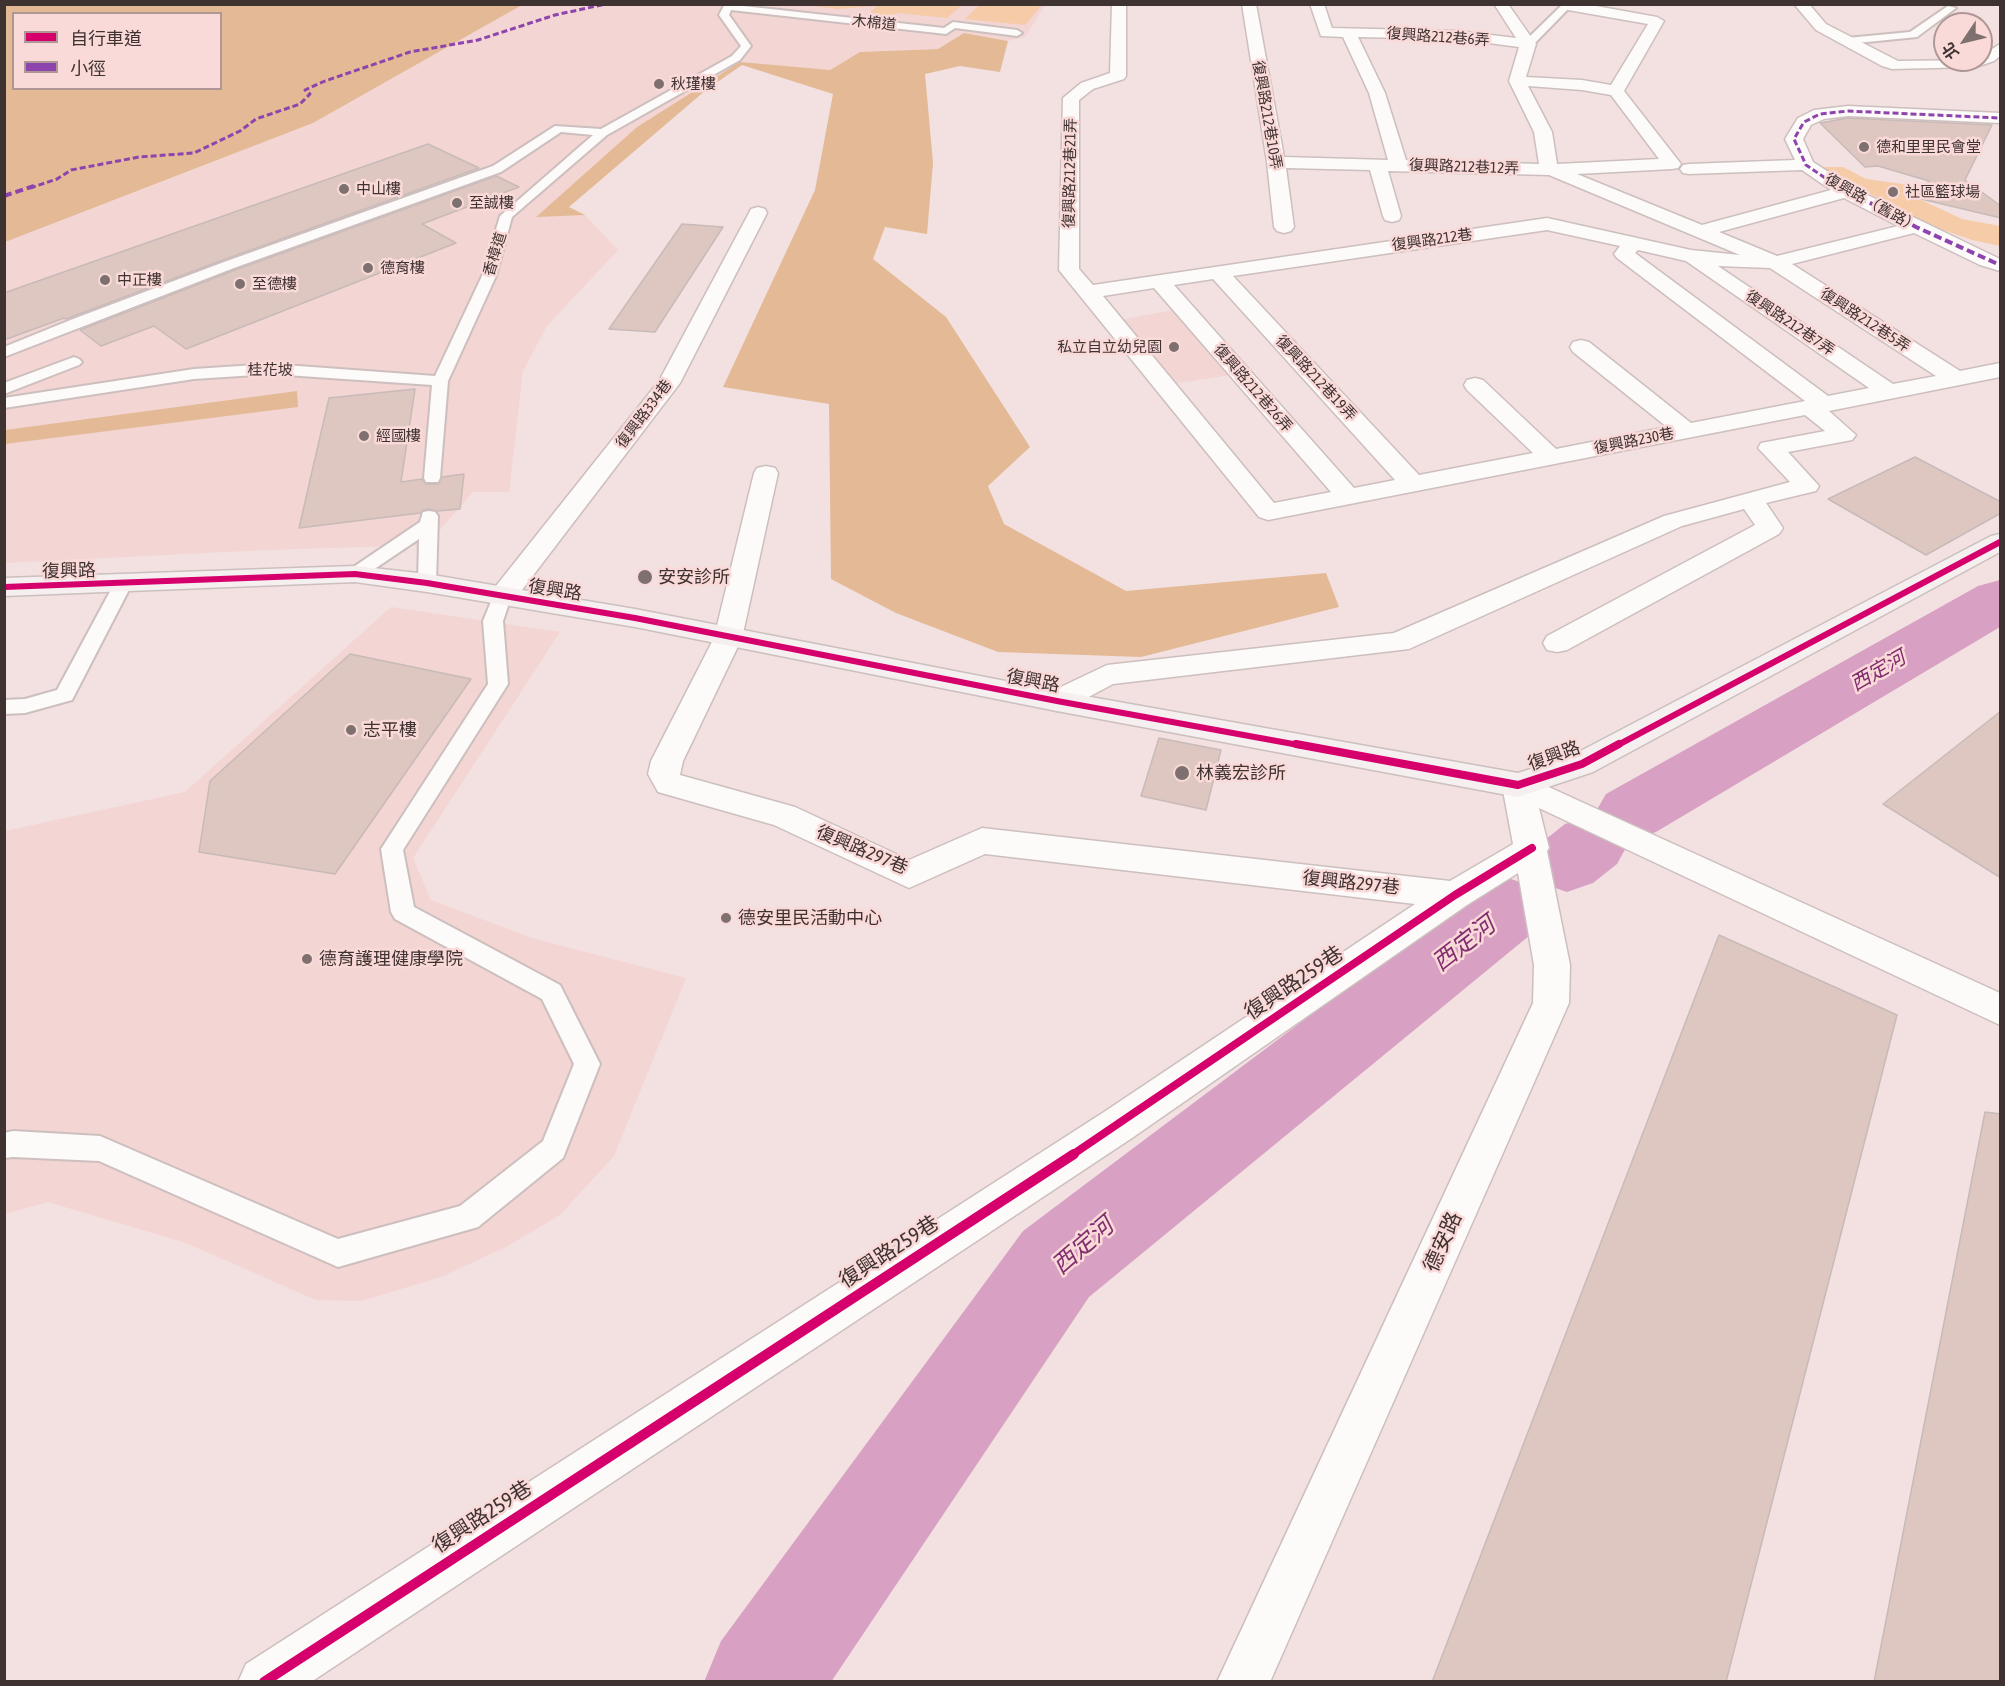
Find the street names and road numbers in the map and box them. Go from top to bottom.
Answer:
street label: 木棉道 [851,12,897,34]
street label: 復興路212巷6弄 [1386,24,1490,50]
street label: 復興路212巷10弄 [1249,59,1285,171]
street label: 復興路212巷21弄 [1060,118,1080,228]
street label: 復興路212巷12弄 [1409,156,1519,178]
street label: 復興路（舊路） [1822,170,1922,236]
street label: 復興路212巷 [1391,225,1473,255]
street label: 香樟道 [480,230,510,278]
street label: 復興路212巷5弄 [1817,284,1913,356]
street label: 復興路212巷7弄 [1742,287,1838,359]
street label: 復興路212巷19弄 [1272,332,1360,424]
street label: 復興路212巷26弄 [1210,340,1296,436]
street label: 桂花坡 [248,361,292,379]
street label: 復興路334巷 [612,376,676,452]
street label: 復興路230巷 [1592,424,1676,458]
street label: 復興路 [42,560,96,582]
street label: 復興路 [527,575,583,605]
street label: 復興路 [1004,665,1062,697]
street label: 復興路 [1525,737,1583,775]
street label: 復興路297巷 [813,821,911,879]
street label: 復興路297巷 [1301,867,1401,899]
street label: 復興路259巷 [1240,941,1348,1025]
street label: 德安路 [1419,1208,1467,1276]
street label: 復興路259巷 [834,1210,944,1294]
street label: 復興路259巷 [427,1475,537,1559]

